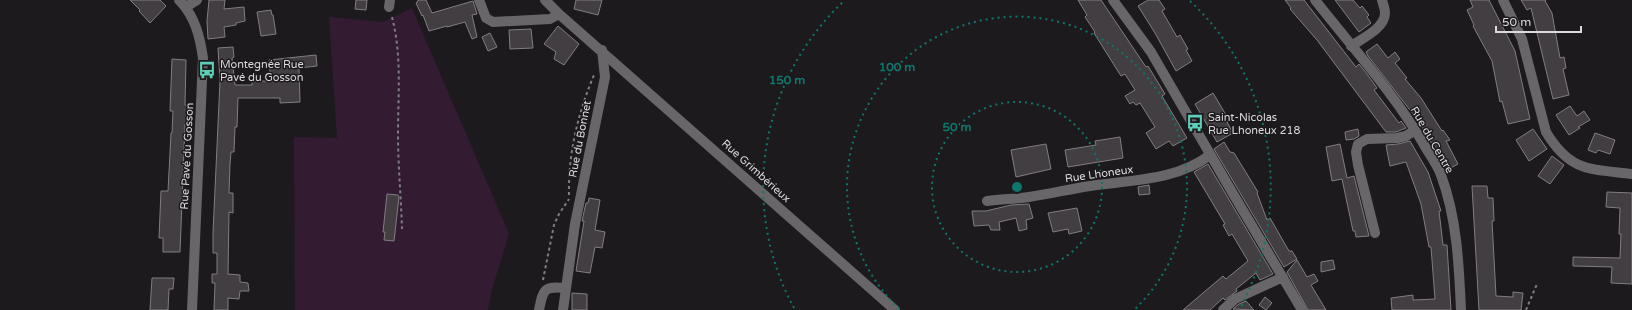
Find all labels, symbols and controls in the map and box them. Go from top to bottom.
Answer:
scale bar [1496,8,1581,34]
text: 50 m [1502,15,1531,29]
place label: Montegnée Rue Pavé du Gosson [220,58,304,84]
bus stop icon: Montegnée Rue Pavé du Gosson [197,60,217,80]
text: 100 m [879,60,915,74]
text: 150 m [769,73,805,87]
street label: Rue du Bonnet [566,99,594,179]
street label: Rue Pavé du Gosson [178,102,196,210]
street label: Rue du Centre [1408,104,1456,176]
place label: Saint-Nicolas Rue Lhoneux 218 [1208,111,1300,137]
bus stop icon: Saint-Nicolas Rue Lhoneux 218 [1185,113,1205,133]
text: 50 m [942,120,972,134]
street label: Rue Grimbérieux [719,137,793,205]
street label: Rue Lhoneux [1064,163,1134,185]
centre of rings [1010,180,1024,194]

